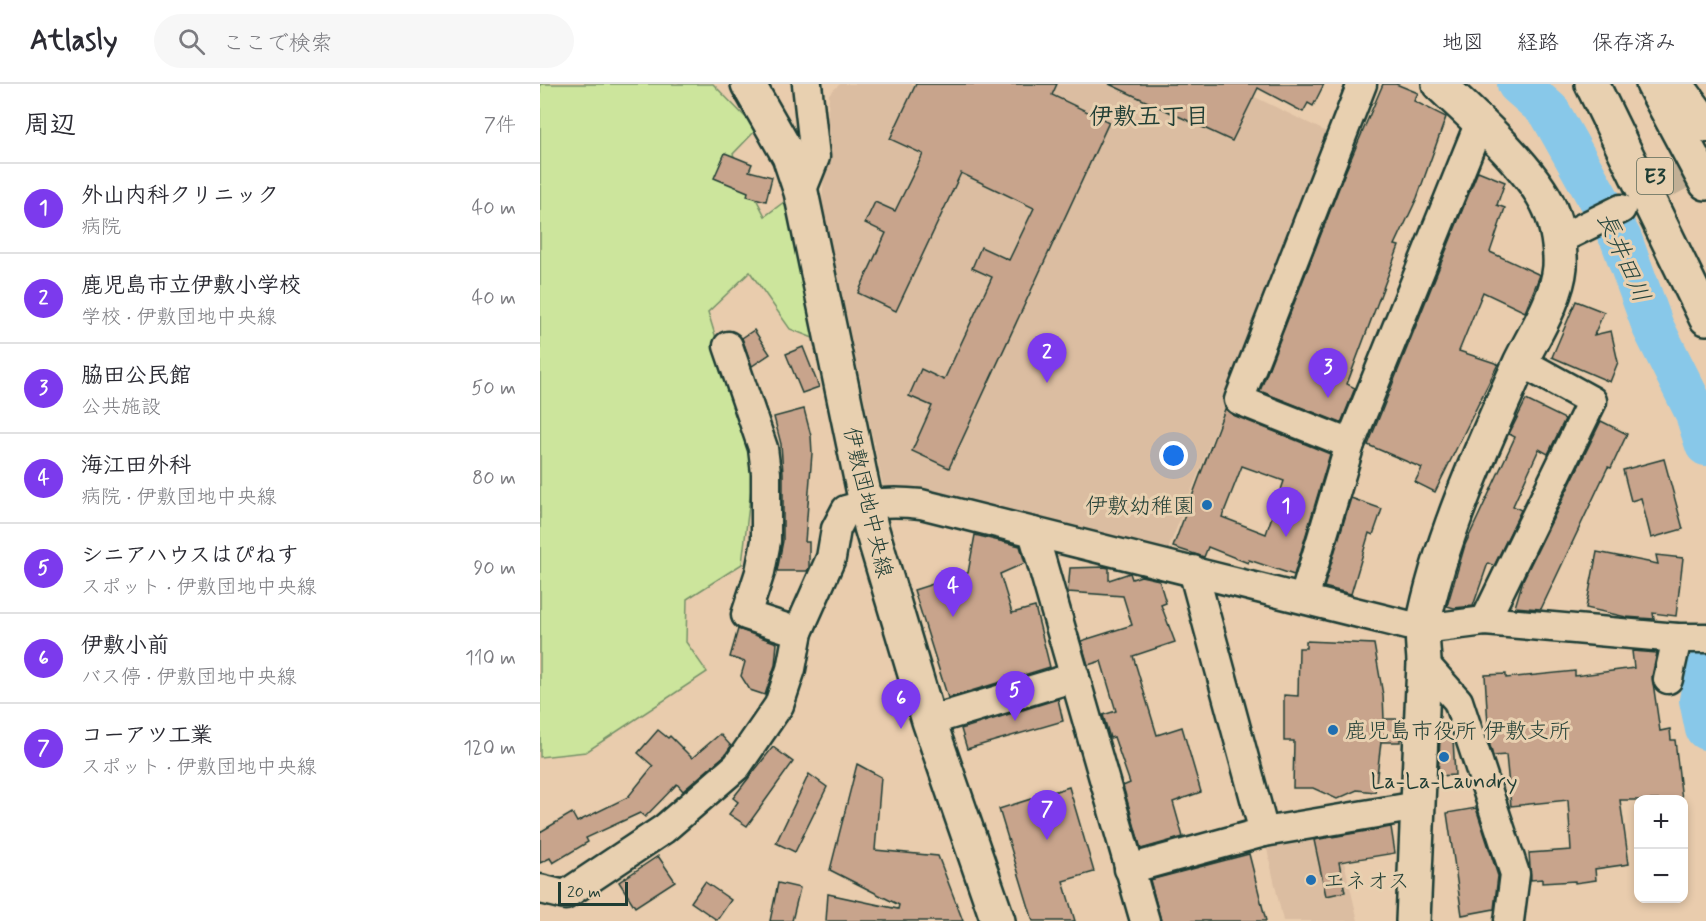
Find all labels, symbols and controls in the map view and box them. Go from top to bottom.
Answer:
search box [154,14,574,68]
text: Atlasly [30,23,118,60]
icon: search [175,25,208,58]
text: 地図 [1442,29,1484,57]
text: 経路 [1517,29,1559,57]
text: 保存済み [1592,29,1676,57]
text: ここで検索 [223,30,333,58]
district label: 伊敷五丁目 [1089,102,1209,133]
text: 周辺 [24,109,76,143]
text: 7件 [484,112,516,139]
road number: E3 [1637,158,1673,194]
text: 外山内科クリニック [81,182,279,210]
text: 1 [39,195,48,222]
text: 40 m [472,195,516,222]
water label: 長井田川 [1589,207,1656,308]
text: 病院 [81,214,121,241]
text: 鹿児島市立伊敷小学校 [81,272,301,300]
text: 2 [39,285,48,312]
text: 40 m [472,285,516,312]
text: 学校 · 伊敷団地中央線 [81,304,276,331]
pin: 2 [1028,334,1066,383]
pin: 3 [1308,348,1348,398]
text: 脇田公民館 [81,362,191,390]
text: 3 [39,375,48,402]
text: 50 m [471,375,516,402]
text: 公共施設 [81,394,161,421]
street label: 伊敷団地中央線 [836,424,898,581]
your location [1159,441,1188,470]
text: 海江田外科 [81,452,191,480]
text: 4 [38,465,49,492]
text: 80 m [472,465,516,492]
text: 病院 · 伊敷団地中央線 [81,484,276,511]
pin: 1 [1266,488,1306,537]
place label: 伊敷幼稚園 [1085,493,1195,521]
marker: 伊敷幼稚園 [1200,498,1214,512]
text: シニアハウスはぴねす [81,542,299,570]
text: 5 [38,555,50,582]
text: 90 m [473,555,516,582]
pin: 4 [934,568,972,617]
text: スポット · 伊敷団地中央線 [81,574,316,601]
text: 伊敷小前 [81,632,169,660]
text: 6 [38,645,49,672]
text: 110 m [465,645,516,672]
text: バス停 · 伊敷団地中央線 [81,664,296,691]
pin: 5 [996,672,1034,721]
pin: 6 [882,680,920,729]
place label: 鹿児島市役所 伊敷支所 [1345,718,1571,746]
text: コーアツ工業 [81,722,213,750]
marker: 鹿児島市役所 伊敷支所 [1326,723,1340,737]
text: 7 [37,735,50,762]
text: 120 m [463,735,516,762]
marker: La-La-Laundry [1437,750,1451,764]
text: スポット · 伊敷団地中央線 [81,754,316,781]
place label: La-La-Laundry [1371,768,1517,796]
pin: 7 [1028,790,1066,840]
map controls [1634,795,1688,903]
button: + [1634,795,1688,849]
button: − [1634,849,1688,903]
place label: エネオス [1323,868,1410,896]
marker: エネオス [1304,873,1318,887]
scale bar [558,879,628,906]
text: 20 m [567,882,601,903]

